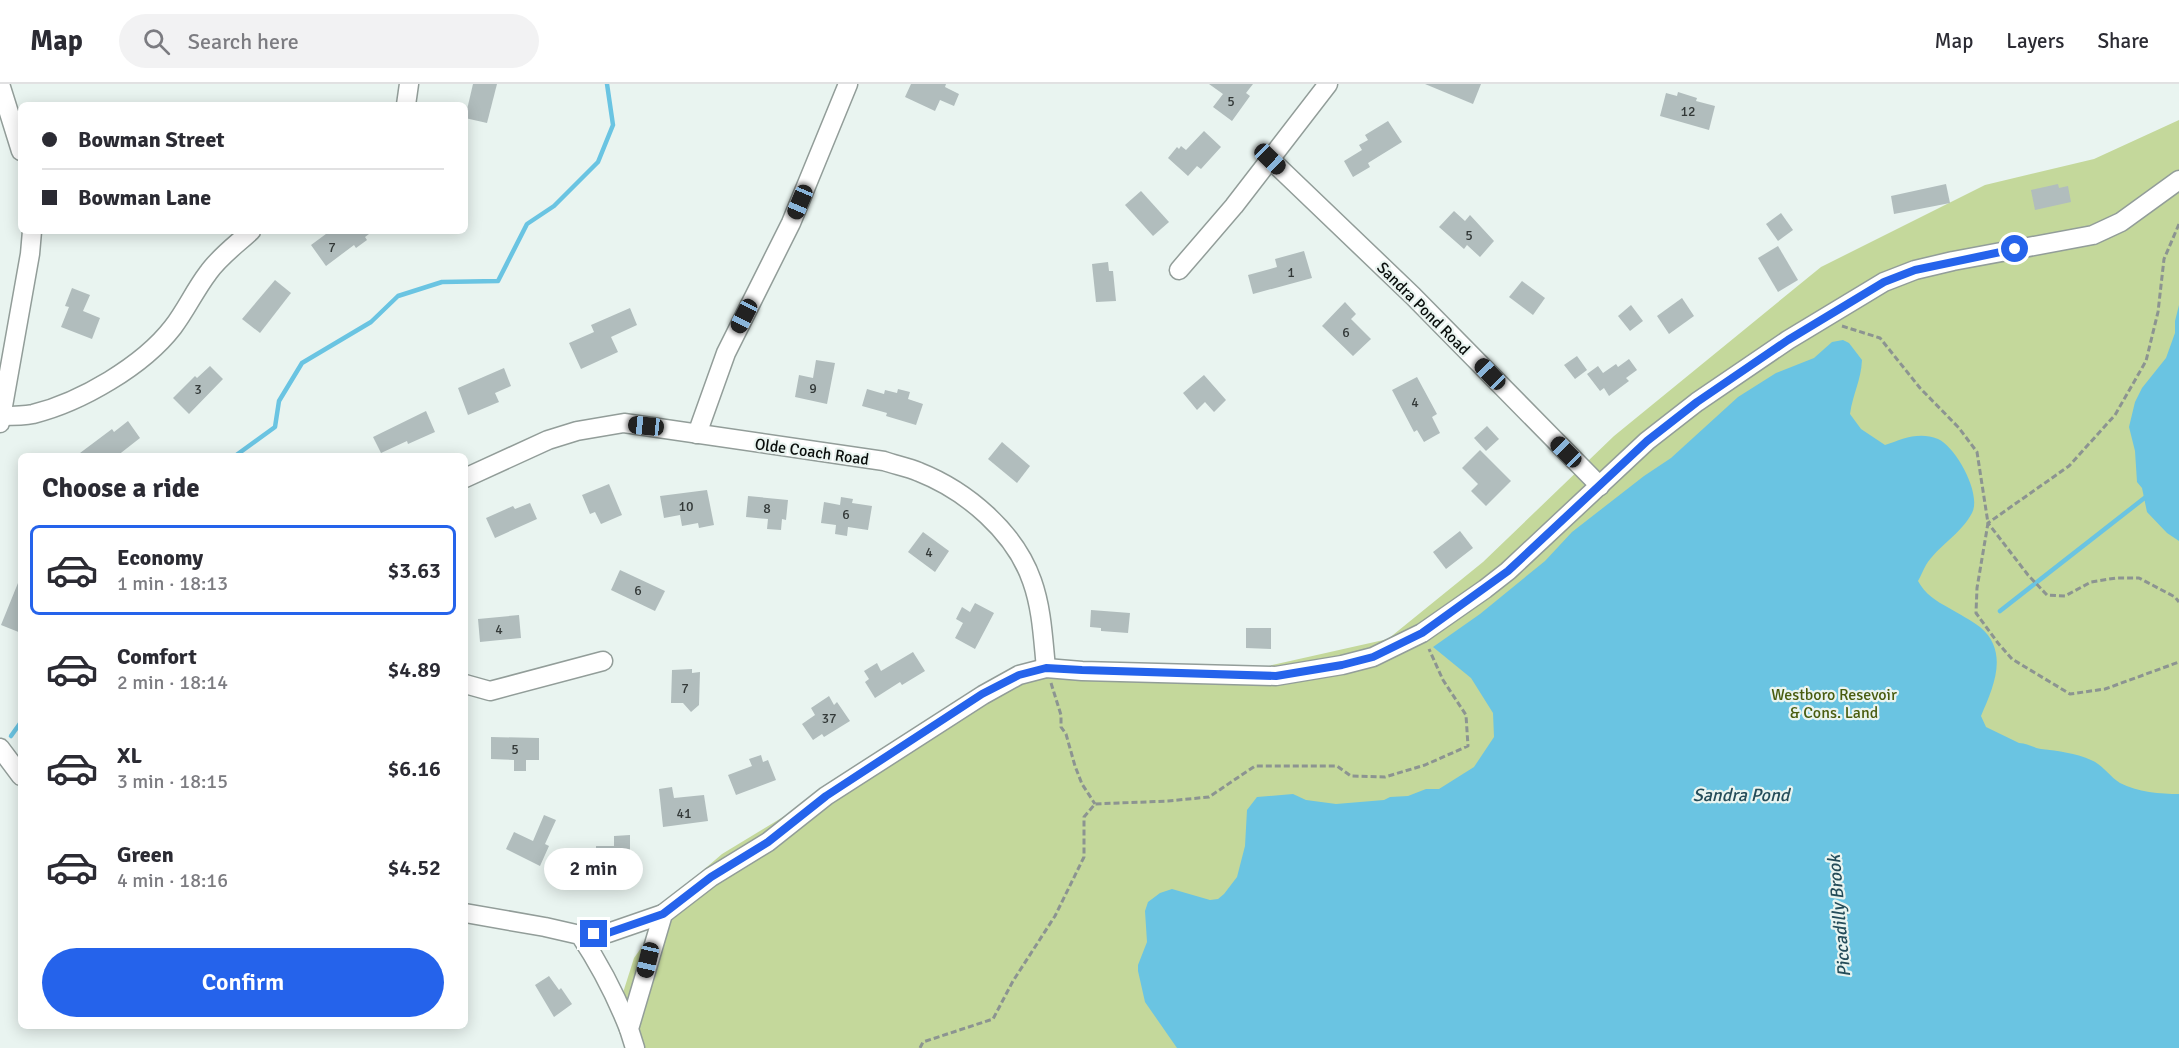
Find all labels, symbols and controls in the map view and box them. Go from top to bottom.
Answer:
search box [119,14,539,68]
text: Map [30,24,83,58]
icon: search [140,25,173,58]
text: Search here [188,28,299,55]
text: Map [1935,28,1973,54]
text: Layers [2006,28,2064,54]
text: Share [2097,28,2149,54]
house number: 5 [1227,93,1235,110]
house number: 12 [1680,103,1696,120]
text: Bowman Street [78,126,225,153]
car [1251,140,1289,178]
car [785,182,815,222]
text: Bowman Lane [78,184,211,211]
house number: 5 [1465,227,1473,244]
route start [2001,235,2028,262]
house number: 7 [328,239,336,256]
street label: Sandra Pond Road [1373,258,1474,359]
house number: 1 [1287,264,1295,281]
car [728,296,760,336]
house number: 6 [1342,324,1350,341]
car [1471,355,1509,393]
house number: 9 [809,380,817,397]
house number: 3 [194,381,202,398]
house number: 4 [1411,394,1419,411]
car [627,415,665,437]
car [1547,433,1585,471]
street label: Olde Coach Road [753,434,870,470]
text: Choose a ride [42,472,200,505]
house number: 10 [678,498,694,515]
house number: 8 [763,500,771,517]
house number: 6 [842,506,850,523]
icon: car [45,543,99,597]
text: Economy [117,544,203,571]
house number: 4 [925,544,933,561]
text: $3.63 [387,557,441,584]
text: 1 min · 18:13 [117,571,228,596]
house number: 6 [634,582,642,599]
house number: 4 [495,621,503,638]
icon: car [45,642,99,696]
text: Comfort [117,643,197,670]
text: $4.89 [387,656,441,683]
text: 2 min · 18:14 [117,670,228,695]
house number: 7 [681,680,689,697]
park label: Westboro Resevoir & Cons. Land [1771,685,1897,723]
house number: 37 [821,710,837,727]
icon: car [45,741,99,795]
house number: 5 [511,741,519,758]
text: XL [117,742,142,769]
text: $6.16 [387,755,441,782]
text: 3 min · 18:15 [117,769,228,794]
water label: Sandra Pond [1693,784,1792,806]
house number: 41 [676,805,692,822]
icon: car [45,840,99,894]
text: Green [117,841,174,868]
callout: 2 min [544,847,644,889]
water label: Piccadilly Brook [1823,852,1855,978]
text: $4.52 [387,854,441,881]
text: 2 min [570,856,617,881]
text: 4 min · 18:16 [117,868,228,893]
route end [580,920,607,947]
car [635,940,661,980]
button: Confirm [42,948,444,1017]

